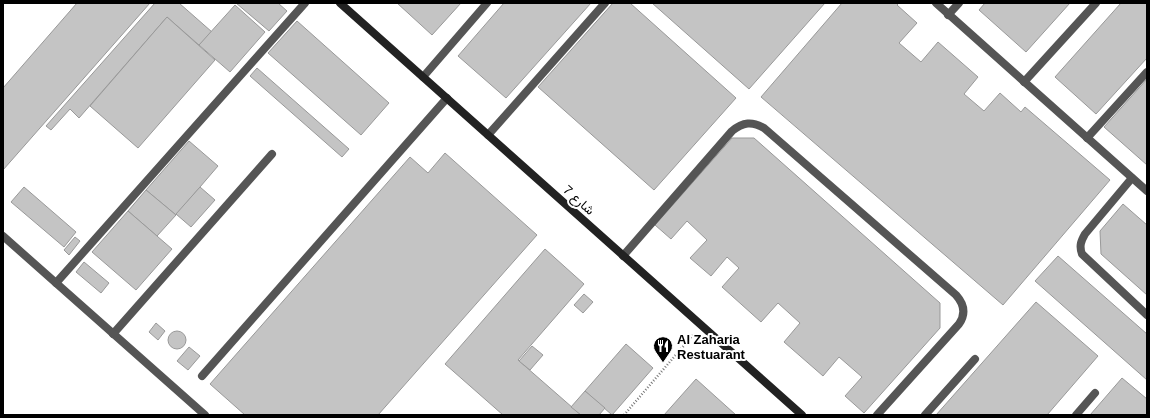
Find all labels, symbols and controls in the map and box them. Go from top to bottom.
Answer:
street label: شارع 7 [559,182,598,219]
place label: Al Zaharia Restuarant [677,332,746,362]
restaurant icon: Al Zaharia Restuarant [652,335,674,363]

